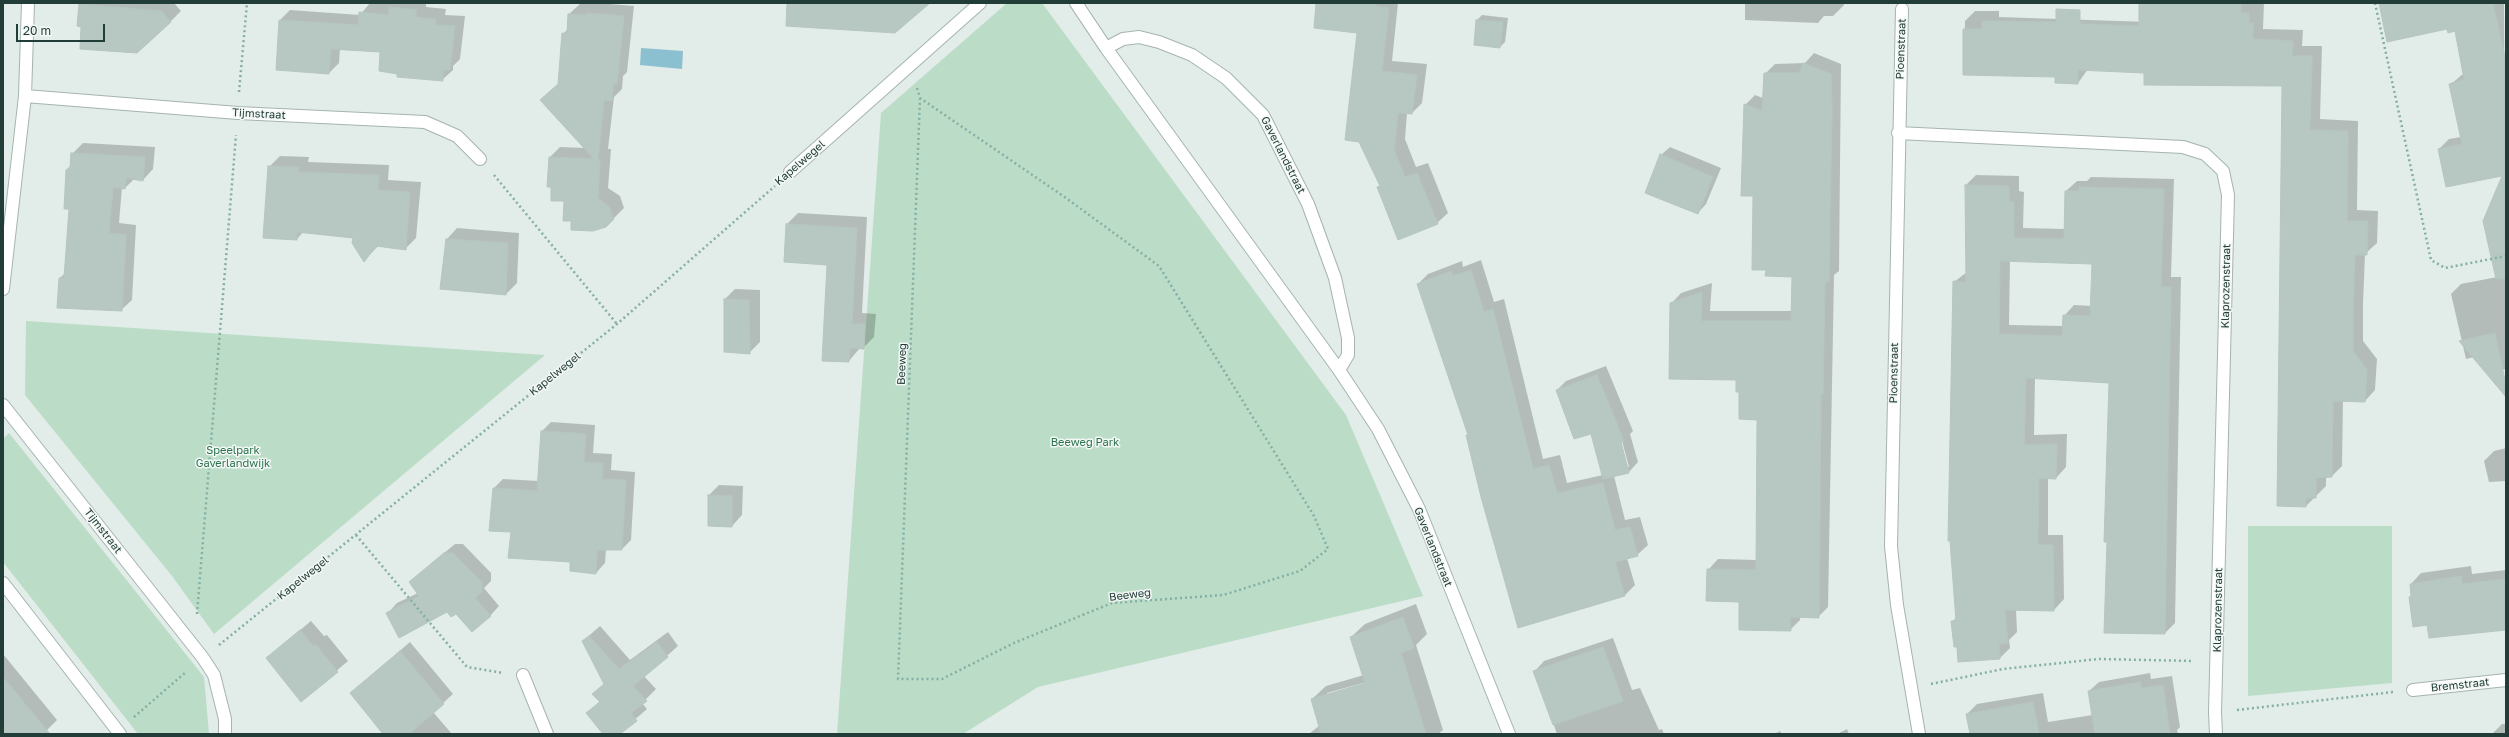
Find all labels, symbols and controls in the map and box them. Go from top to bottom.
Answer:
scale bar [18,16,107,42]
street label: Pioenstraat [1893,18,1909,80]
text: 20 m [23,23,51,38]
street label: Tijmstraat [232,106,286,122]
street label: Gaverlandstraat [1258,114,1308,196]
street label: Kapelwegel [772,138,828,188]
street label: Klaprozenstraat [2219,244,2233,328]
street label: Pioenstraat [1887,342,1901,404]
street label: Beeweg [895,343,909,385]
street label: Kapelwegel [527,349,583,399]
park label: Beeweg Park [1051,436,1119,450]
park label: Speelpark Gaverlandwijk [196,444,270,470]
street label: Gaverlandstraat [1411,505,1455,589]
street label: Tijmstraat [81,506,125,556]
street label: Kapelwegel [275,553,331,603]
street label: Klaprozenstraat [2211,568,2225,652]
street label: Beeweg [1108,586,1152,604]
street label: Bremstraat [2430,675,2490,695]

